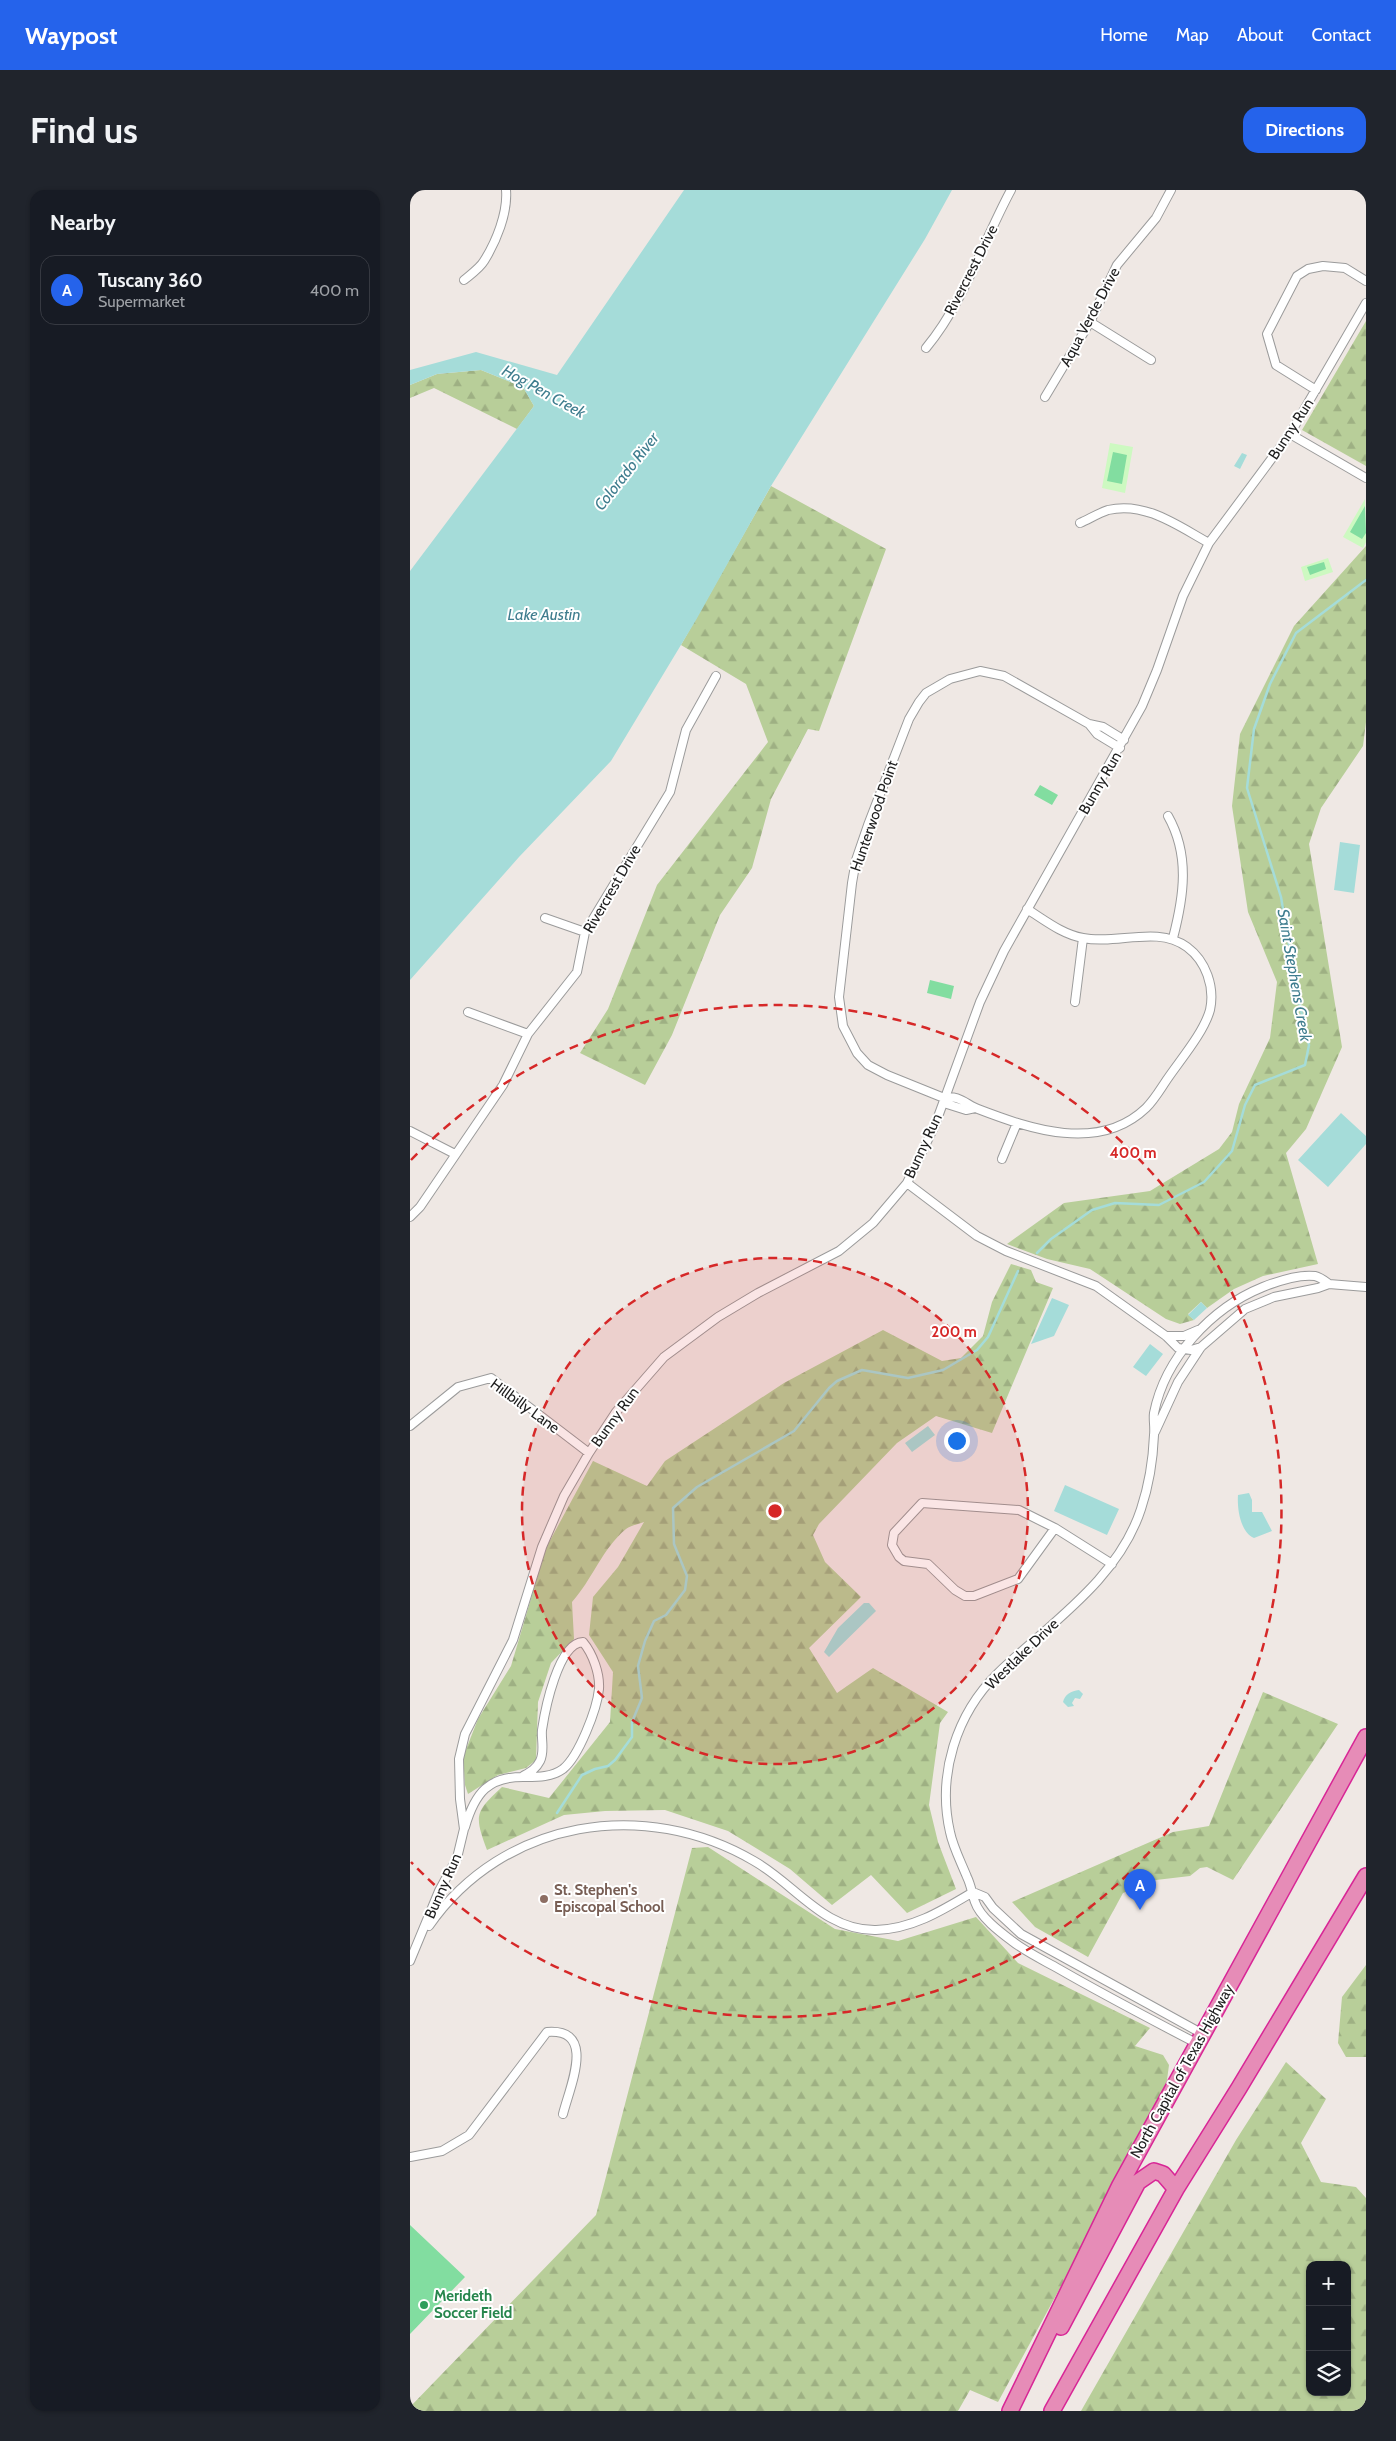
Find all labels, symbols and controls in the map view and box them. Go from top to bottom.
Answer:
text: Waypost [25,21,117,50]
text: Home [1100,24,1148,46]
text: Map [1176,24,1209,46]
text: About [1237,24,1283,46]
text: Contact [1311,24,1371,46]
button: Directions [1243,107,1366,153]
text: Find us [30,109,138,152]
text: Nearby [50,210,116,235]
street label: Rivercrest Drive [941,222,1002,318]
street label: Aqua Verde Drive [1056,264,1124,370]
text: Tuscany 360 [98,269,203,292]
text: A [62,281,72,300]
text: 400 m [310,281,359,300]
text: Supermarket [98,292,185,311]
water label: Hog Pen Creek [499,361,590,423]
street label: Bunny Run [1265,395,1317,463]
water label: Colorado River [590,428,663,514]
water label: Lake Austin [508,605,580,624]
street label: Bunny Run [1075,748,1125,818]
street label: Hunterwood Point [847,758,901,874]
street label: Rivercrest Drive [579,841,645,936]
water label: Saint Stephens Creek [1273,907,1316,1044]
street label: Bunny Run [900,1111,946,1181]
text: 400 m [1110,1144,1156,1162]
text: 200 m [931,1323,977,1341]
street label: Hillbilly Lane [487,1375,563,1437]
street label: Bunny Run [587,1384,643,1450]
your location [944,1428,970,1454]
centre of rings [766,1502,784,1520]
street label: Westlake Drive [982,1615,1062,1693]
street label: Bunny Run [421,1851,465,1921]
pin: A [1124,1869,1156,1910]
place label: St. Stephen's Episcopal School [554,1881,665,1916]
marker: St. Stephen's Episcopal School [538,1893,550,1905]
street label: North Capital of Texas Highway [1127,1980,1238,2161]
map controls [1306,2261,1351,2396]
button: + [1306,2261,1351,2306]
place label: Merideth Soccer Field [434,2287,512,2322]
marker: Merideth Soccer Field [418,2299,430,2311]
button: − [1306,2306,1351,2351]
button: layers [1306,2351,1351,2396]

